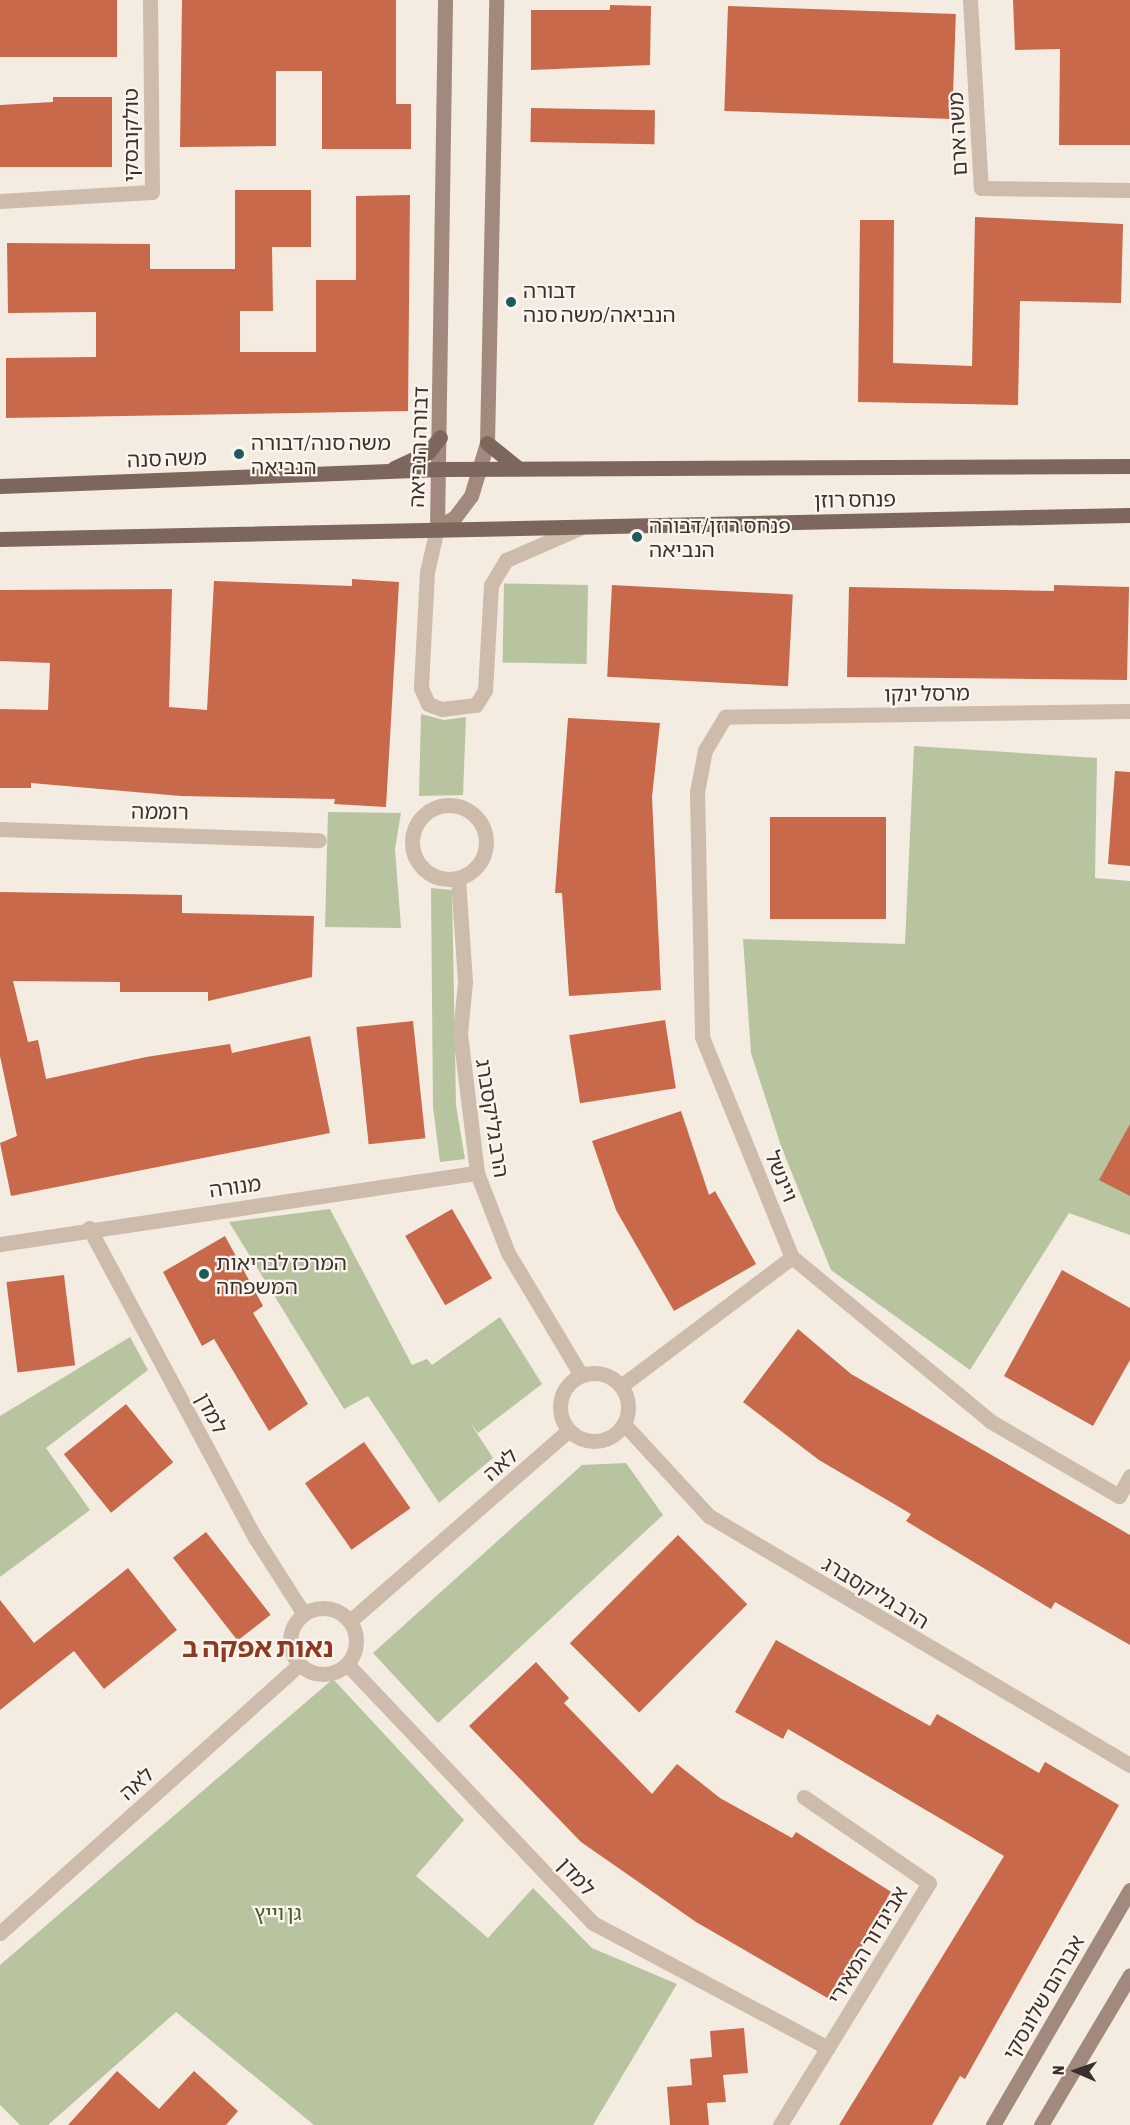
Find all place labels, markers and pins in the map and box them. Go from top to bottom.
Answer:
place label: דבורה הנביאה/משה סנה [523,277,676,327]
marker: דבורה הנביאה/משה סנה [504,295,518,309]
place label: משה סנה/דבורה הנביאה [251,429,391,479]
marker: משה סנה/דבורה הנביאה [232,447,246,461]
place label: פנחס רוזן/דבורה הנביאה [649,512,791,562]
marker: פנחס רוזן/דבורה הנביאה [630,530,644,544]
place label: המרכז לבריאות המשפחה [216,1249,347,1299]
marker: המרכז לבריאות המשפחה [197,1267,211,1281]

